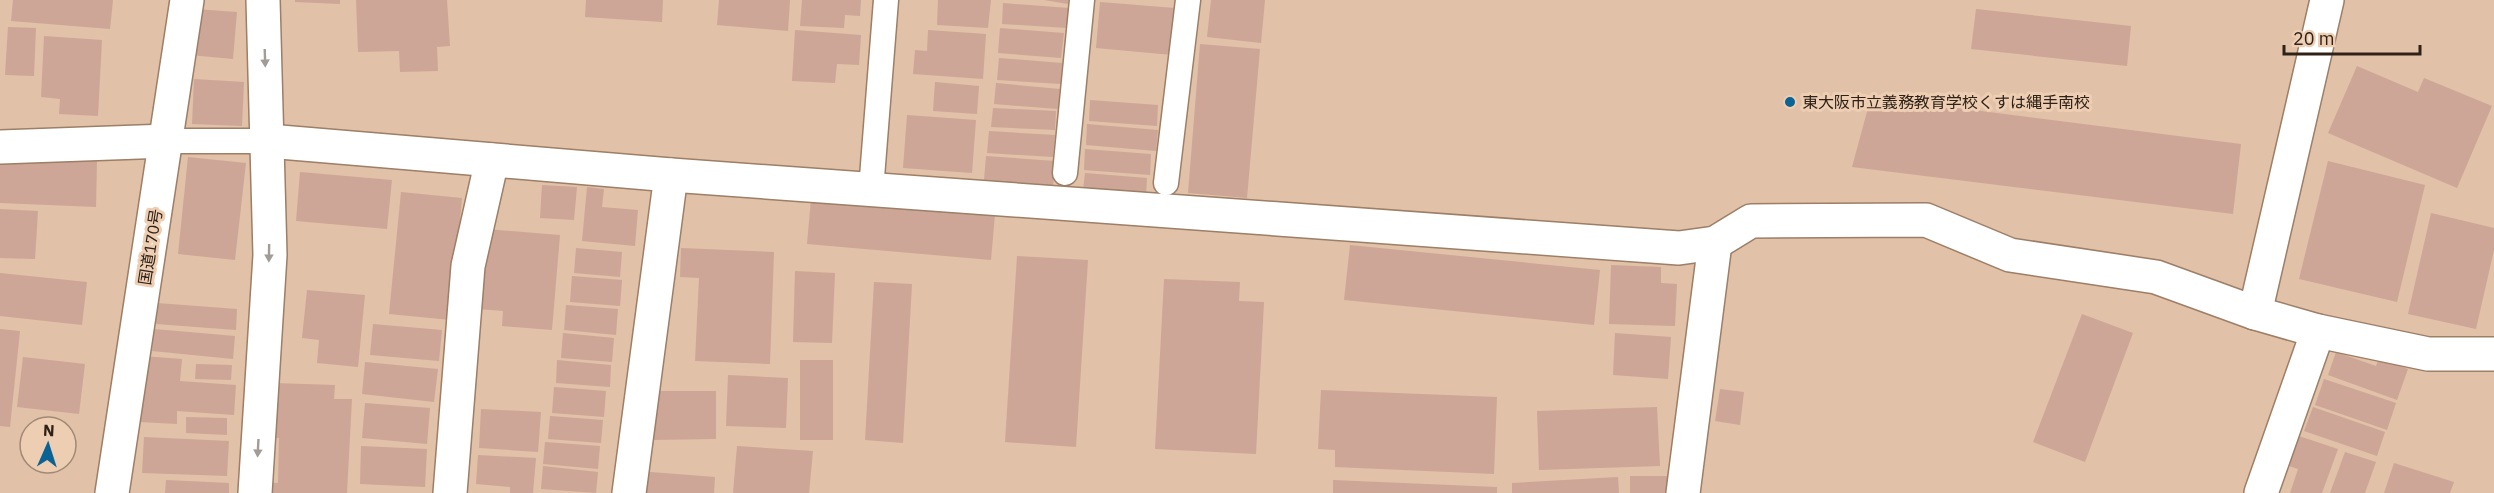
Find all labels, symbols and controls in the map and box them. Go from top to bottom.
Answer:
scale bar [2284,18,2420,56]
text: 20 m [2293,27,2335,50]
one-way arrow [261,49,270,68]
place label: 東大阪市立義務教育学校くすは縄手南校 [1802,92,2090,112]
marker: 東大阪市立義務教育学校くすは縄手南校 [1783,95,1797,109]
street label: 国道170号 [134,208,166,286]
one-way arrow [264,244,274,263]
north arrow [18,415,78,475]
text: N [42,420,55,440]
one-way arrow [253,439,263,458]

